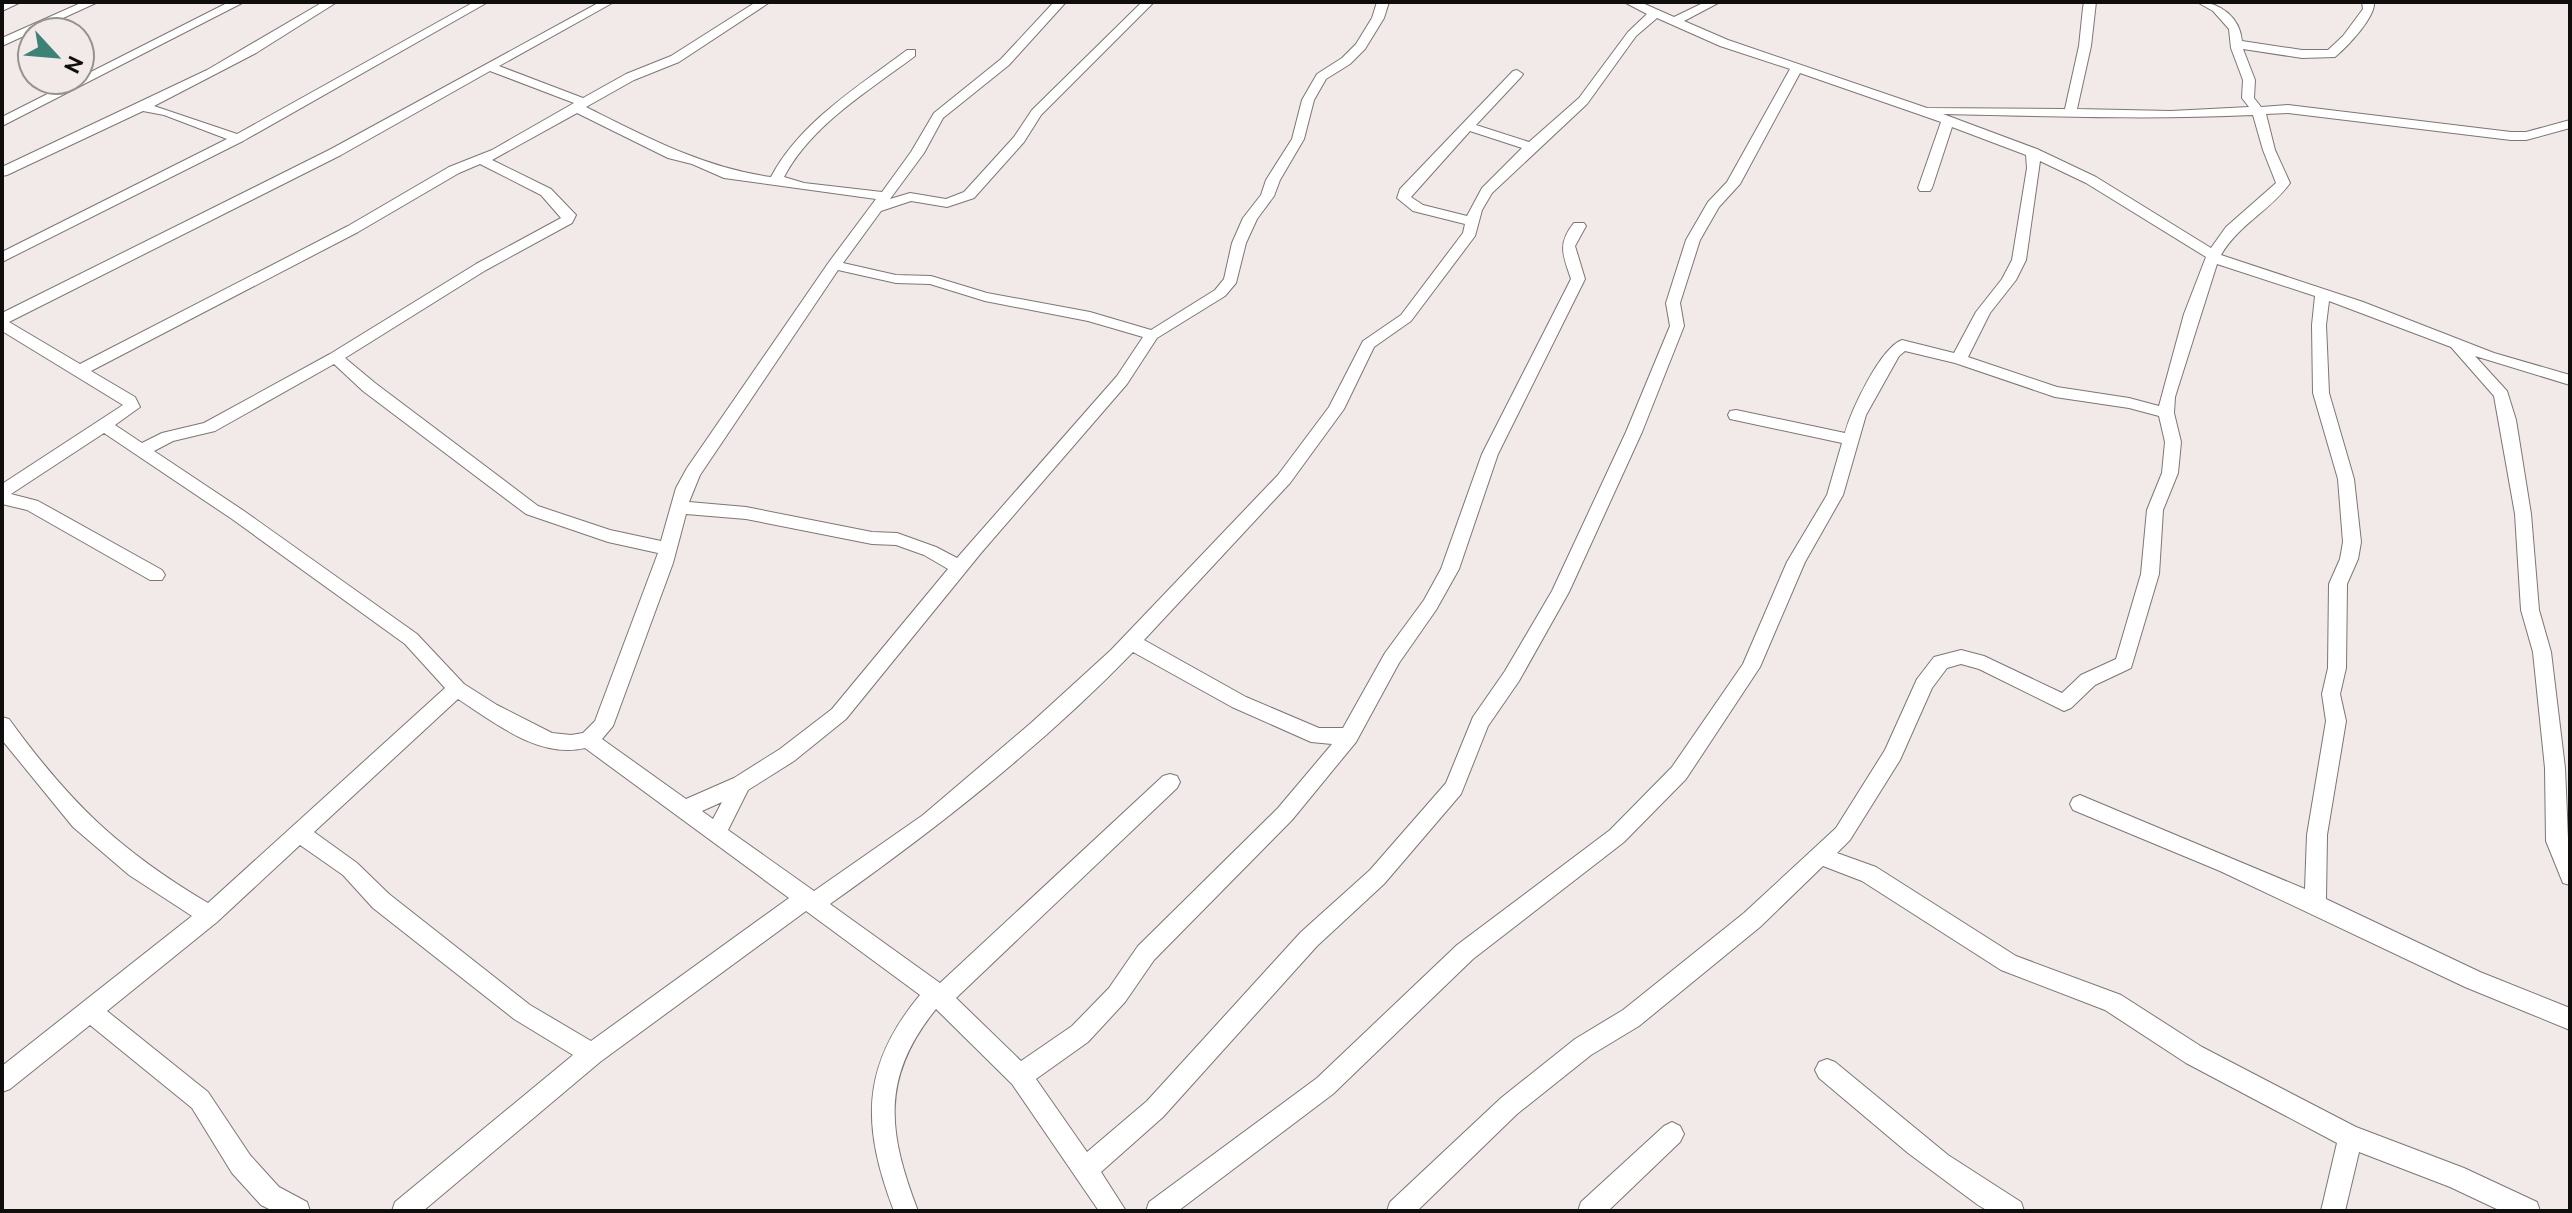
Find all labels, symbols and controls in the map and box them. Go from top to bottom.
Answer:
north arrow [16,16,96,96]
text: N [60,52,89,78]

